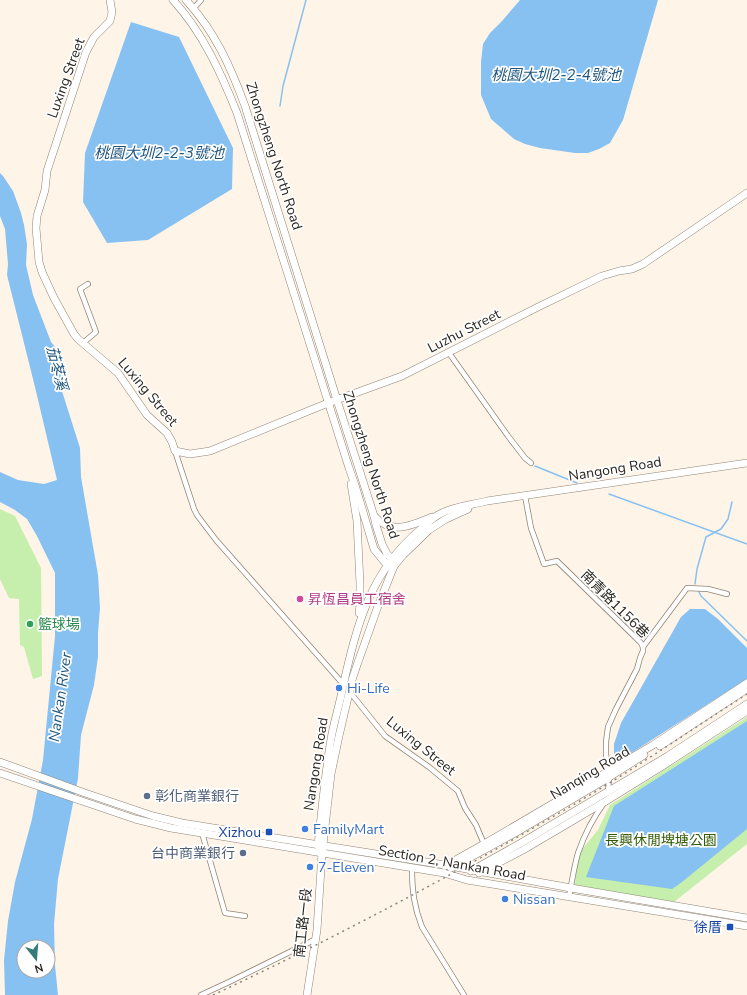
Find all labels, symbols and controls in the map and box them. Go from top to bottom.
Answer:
street label: Luxing Street [43,35,89,121]
water label: 桃園大圳2-2-4號池 [491,65,623,85]
street label: Zhongzheng North Road [241,80,307,232]
water label: 桃園大圳2-2-3號池 [94,143,226,163]
street label: Luzhu Street [424,304,504,357]
water label: 茄苳溪 [42,344,73,394]
street label: Luxing Street [114,354,182,430]
street label: Zhongzheng North Road [338,389,404,541]
street label: Nangong Road [567,452,663,486]
street label: 南青路1156巷 [577,566,653,642]
place label: 昇恆昌員工宿舍 [308,590,406,609]
marker: 昇恆昌員工宿舍 [295,594,305,604]
place label: 籃球場 [38,615,80,634]
marker: 籃球場 [25,619,35,629]
water label: Nankan River [44,651,76,743]
place label: Hi-Life [347,679,390,698]
marker: Hi-Life [334,683,344,693]
street label: Luxing Street [382,712,460,780]
street label: Nangong Road [299,716,333,812]
street label: Nanqing Road [547,742,633,804]
place label: 彰化商業銀行 [155,787,239,806]
marker: 彰化商業銀行 [142,791,152,801]
place label: FamilyMart [313,820,384,839]
place label: Xizhou [219,823,261,842]
marker: FamilyMart [300,824,310,834]
marker: Xizhou [264,827,274,837]
park label: 長興休閒埤塘公園 [605,831,717,850]
street label: Section 2, Nankan Road [377,841,527,885]
place label: 台中商業銀行 [151,844,235,863]
marker: 台中商業銀行 [238,848,248,858]
place label: 7-Eleven [318,858,374,877]
marker: 7-Eleven [305,862,315,872]
street label: 南工路一段 [290,887,316,959]
place label: Nissan [513,890,555,909]
marker: Nissan [500,894,510,904]
place label: 徐厝 [694,918,722,937]
marker: 徐厝 [725,922,735,932]
north arrow [16,939,56,979]
text: N [33,960,45,976]

